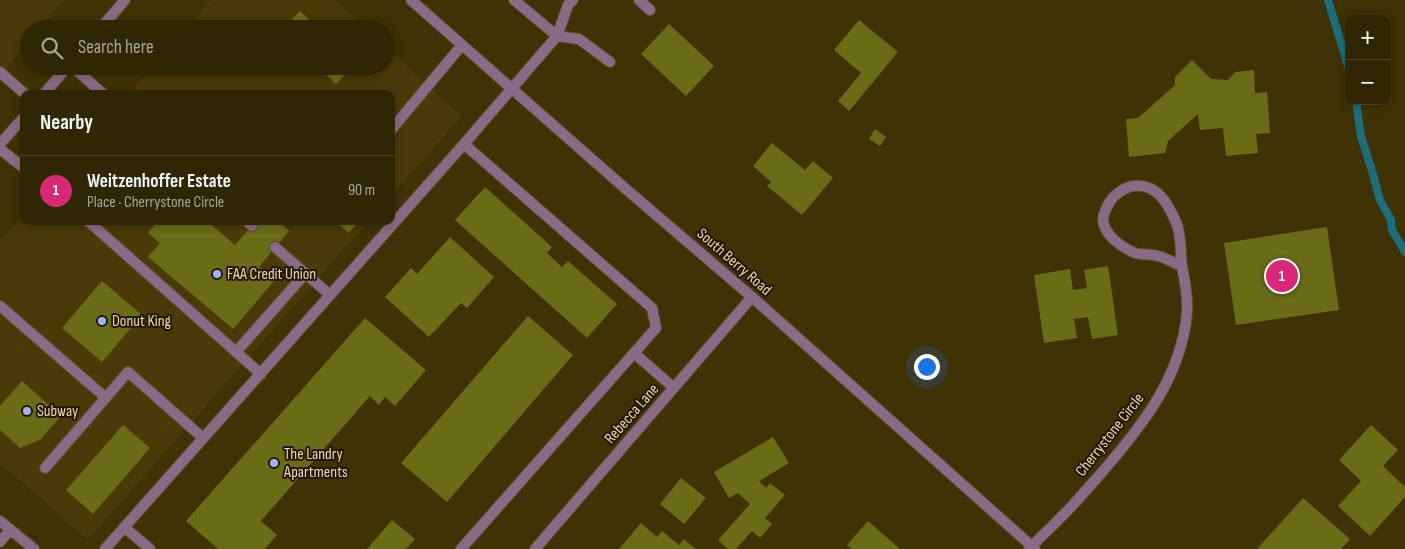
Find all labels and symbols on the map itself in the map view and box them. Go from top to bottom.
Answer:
street label: South Berry Road [693,224,775,300]
pin: 1 [1266,257,1298,295]
place label: FAA Credit Union [227,265,316,284]
marker: FAA Credit Union [211,268,223,280]
place label: Donut King [112,312,171,331]
marker: Donut King [96,315,108,327]
your location [914,354,940,380]
street label: Rebecca Lane [601,380,663,448]
street label: Cherrystone Circle [1072,390,1148,480]
place label: Subway [37,402,78,421]
marker: Subway [21,405,33,417]
place label: The Landry Apartments [283,445,348,482]
marker: The Landry Apartments [268,457,280,469]

